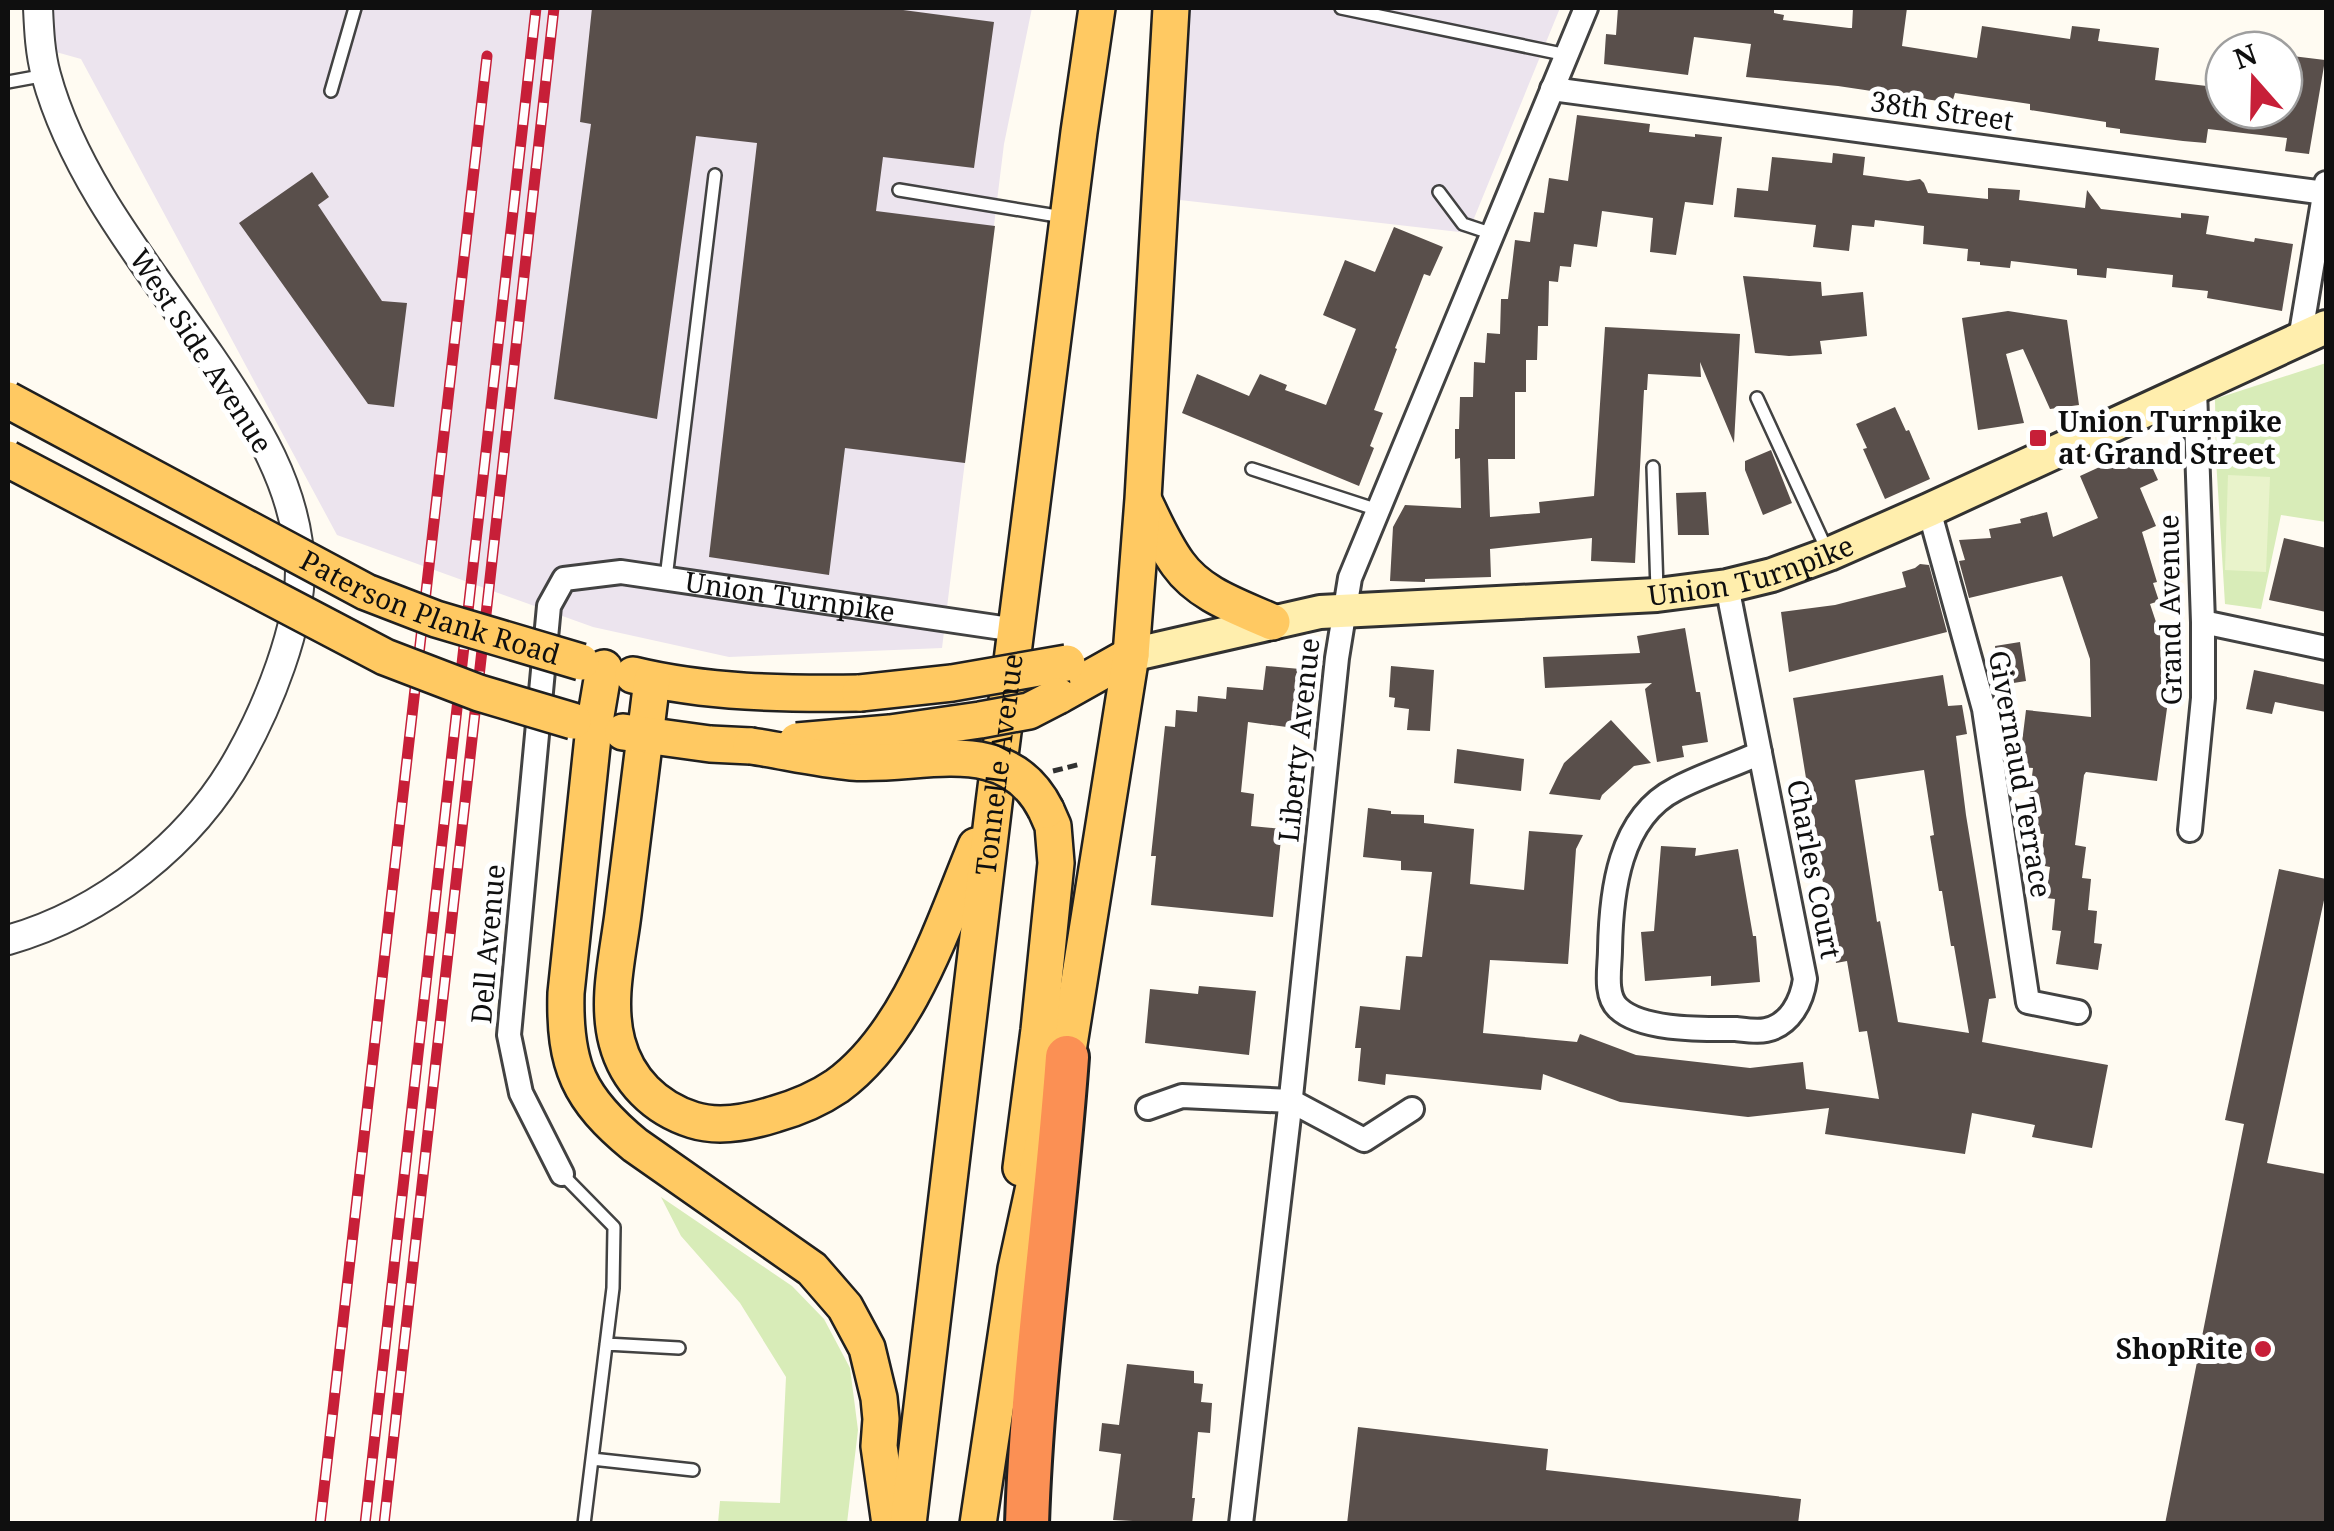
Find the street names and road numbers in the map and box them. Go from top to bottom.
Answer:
street label: 38th Street [1868,81,2016,139]
street label: West Side Avenue [122,241,282,460]
street label: Grand Avenue [2148,514,2190,706]
street label: Union Turnpike [1645,526,1859,614]
street label: Paterson Plank Road [294,540,565,673]
street label: Union Turnpike [683,562,898,630]
street label: Liberty Avenue [1268,636,1328,844]
street label: Givernaud Terrace [1981,647,2061,900]
street label: Tonnelle Avenue [966,651,1031,877]
street label: Charles Court [1779,776,1851,962]
street label: Dell Avenue [461,863,513,1025]

